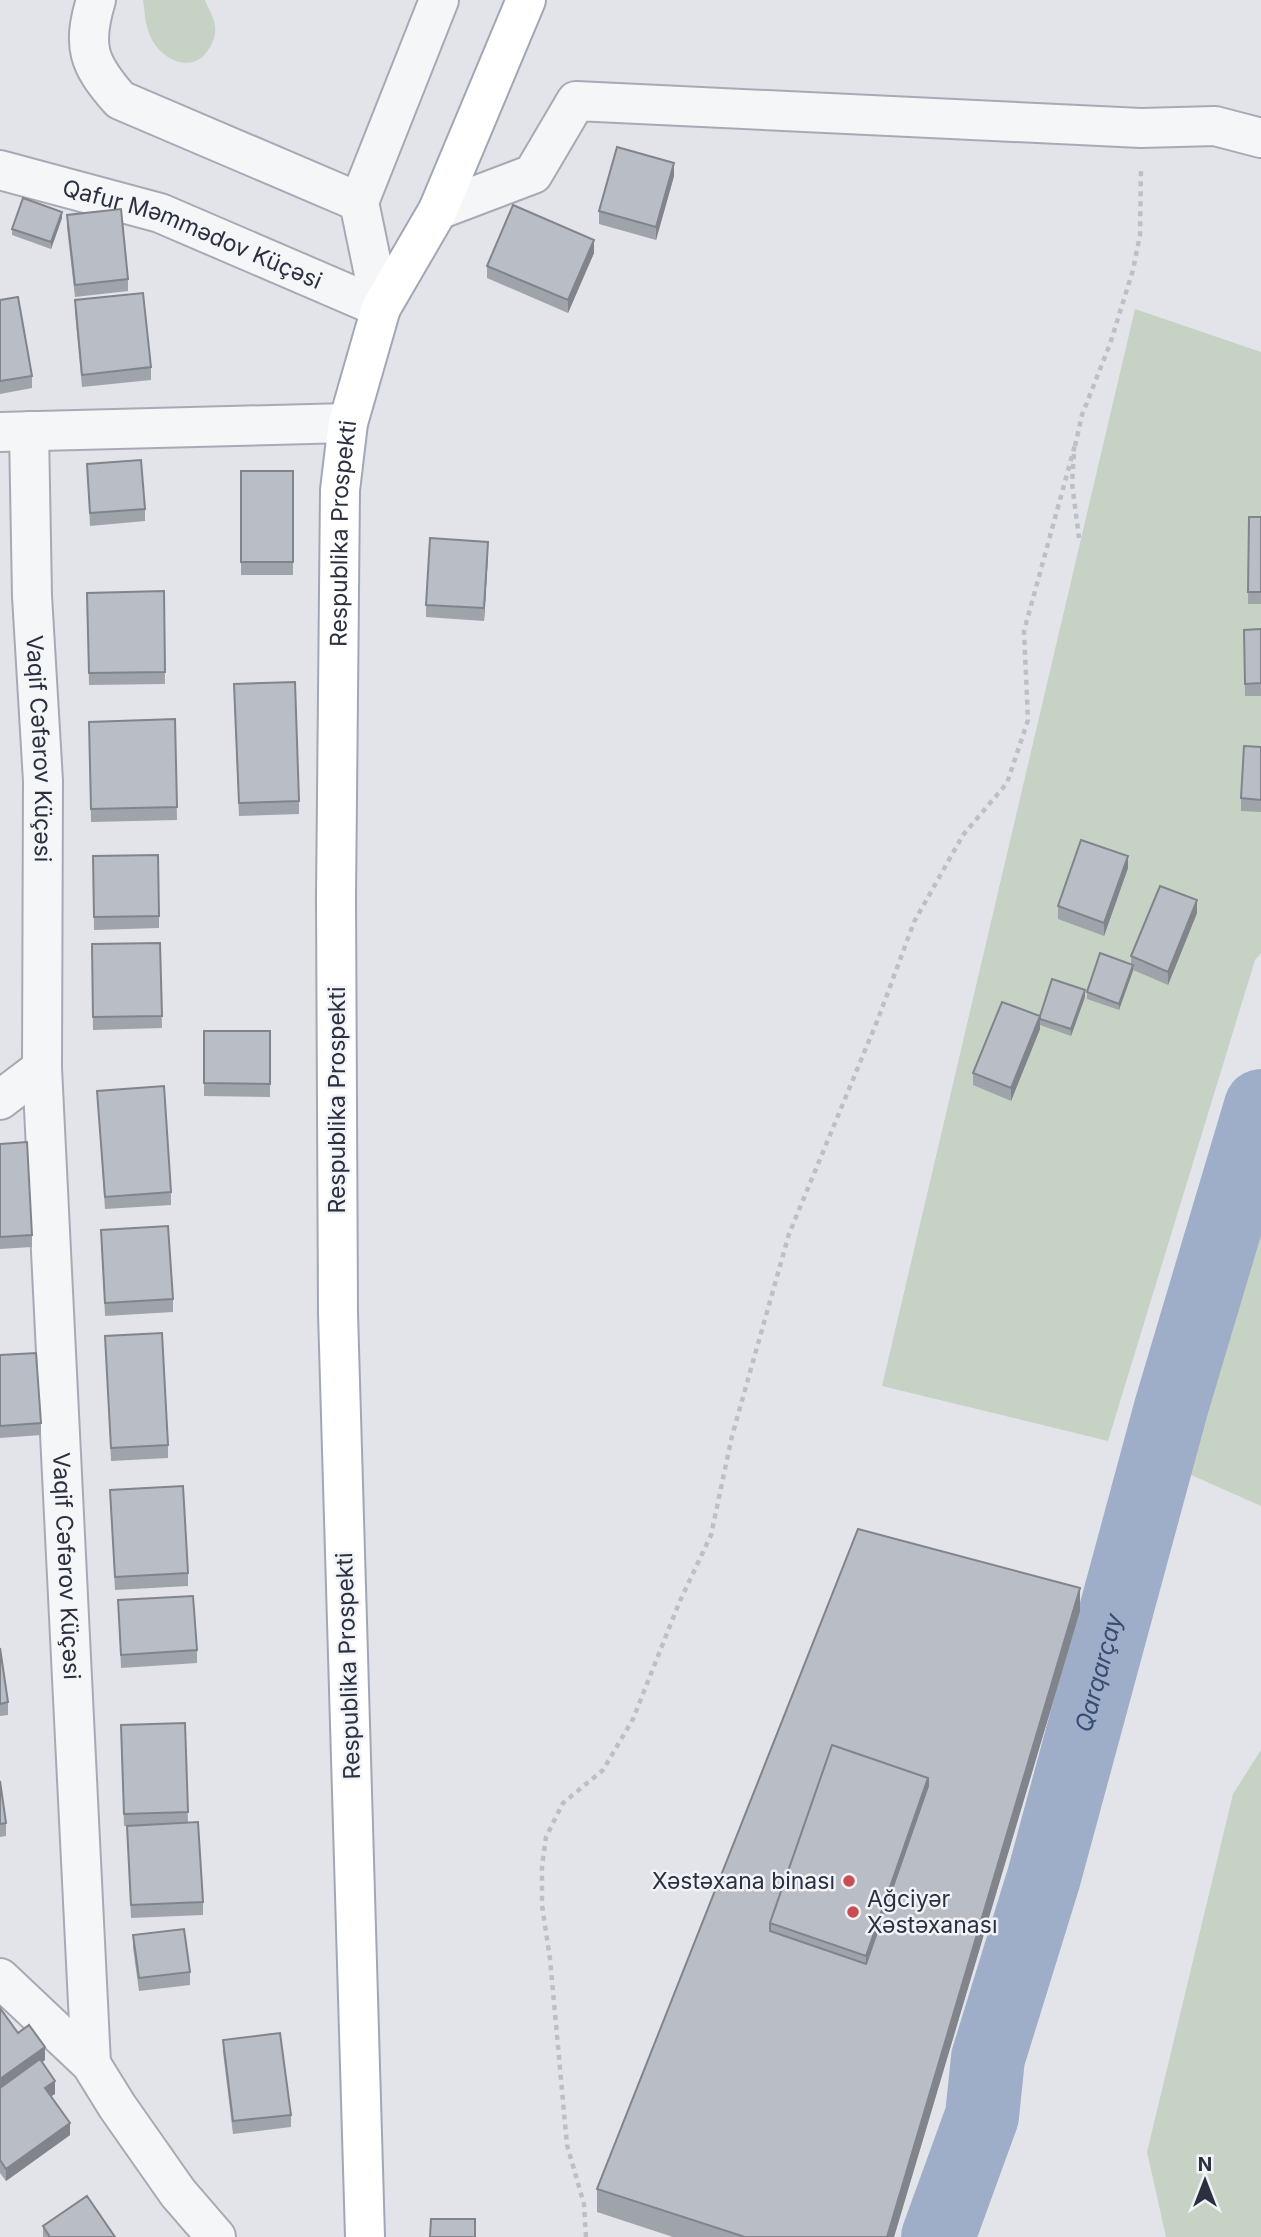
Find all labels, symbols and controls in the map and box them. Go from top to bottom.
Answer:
street label: Qafur Məmmədov Küçəsi [60,173,326,295]
street label: Respublika Prospekti [324,419,362,647]
street label: Vaqif Cəfərov Küçəsi [20,634,57,862]
street label: Respublika Prospekti [323,986,351,1214]
street label: Vaqif Cəfərov Küçəsi [47,1452,86,1680]
street label: Respublika Prospekti [330,1552,366,1780]
water label: Qarqarçay [1069,1610,1129,1735]
place label: Xəstəxana binası [652,1867,835,1895]
marker: Xəstəxana binası [841,1873,857,1889]
place label: Ağciyər Xəstəxanası [867,1885,997,1939]
marker: Ağciyər Xəstəxanası [845,1904,861,1920]
north arrow [1170,2146,1240,2216]
text: N [1198,2153,1212,2176]

